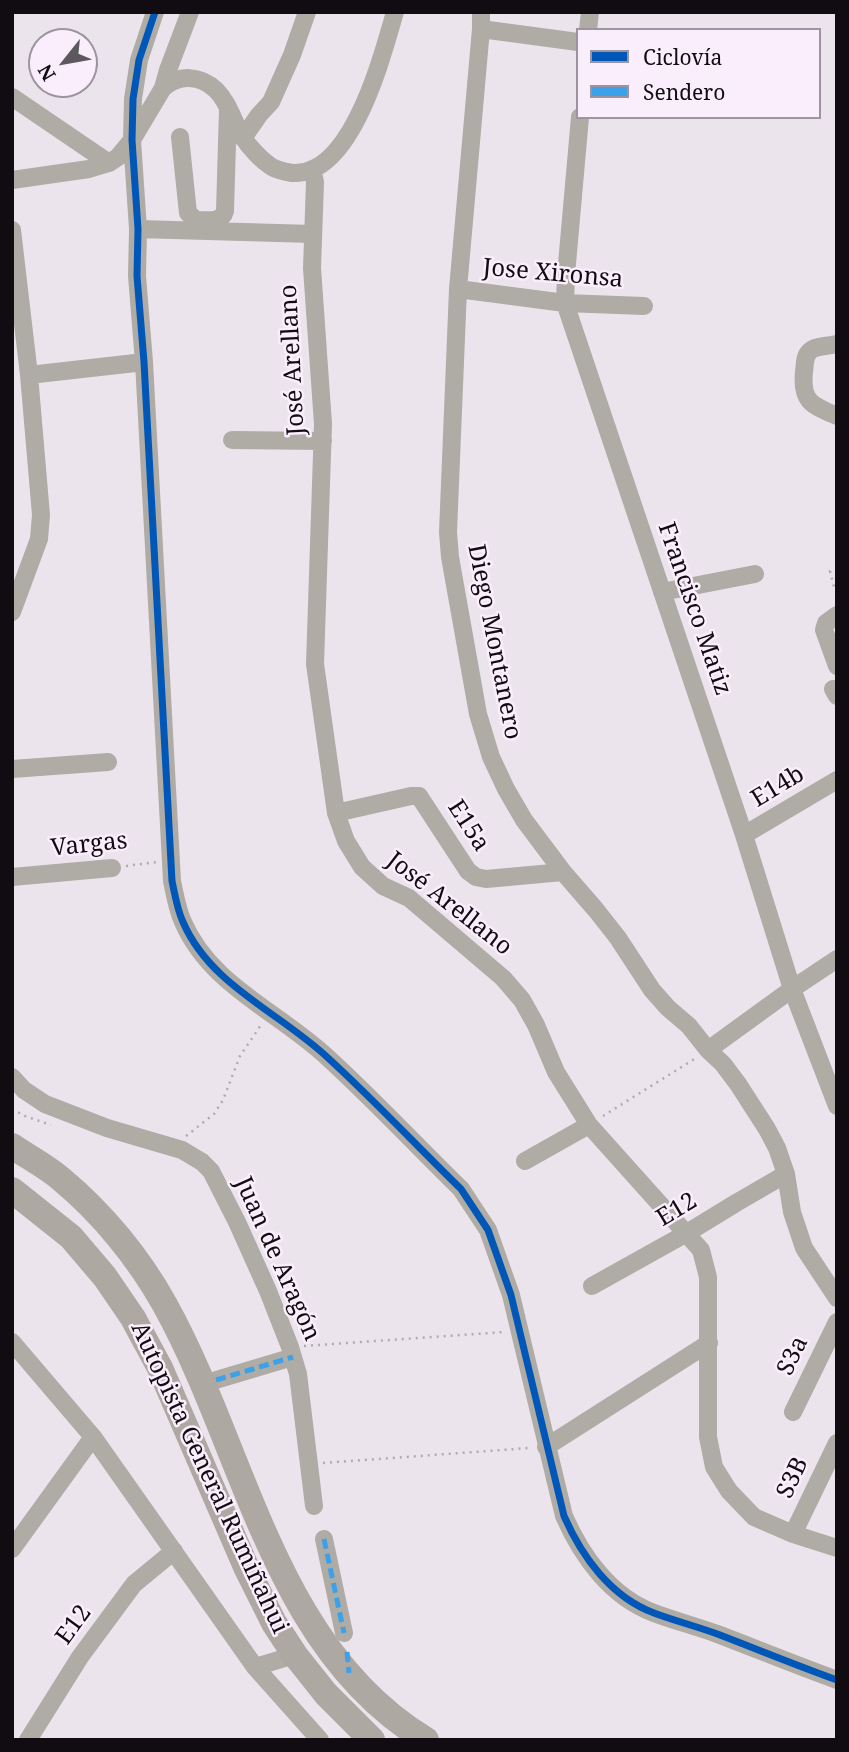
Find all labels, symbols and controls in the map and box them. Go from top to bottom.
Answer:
north arrow [28,28,98,98]
legend [576,28,821,119]
text: Ciclovía [643,43,722,71]
text: N [32,60,62,86]
text: Sendero [643,78,725,106]
street label: Jose Xironsa [482,254,624,294]
street label: José Arellano [275,284,311,436]
street label: Francisco Matiz [651,519,737,699]
street label: Diego Montanero [461,542,527,742]
street label: E14b [746,760,810,814]
street label: E15a [441,795,495,857]
street label: Vargas [49,827,129,863]
street label: José Arellano [381,846,517,962]
street label: Juan de Aragón [228,1173,326,1345]
street label: E12 [652,1187,702,1233]
street label: Autopista General Rumiñahui [124,1318,294,1638]
street label: S3a [771,1332,815,1380]
street label: S3B [771,1453,815,1503]
street label: E12 [50,1600,98,1650]

